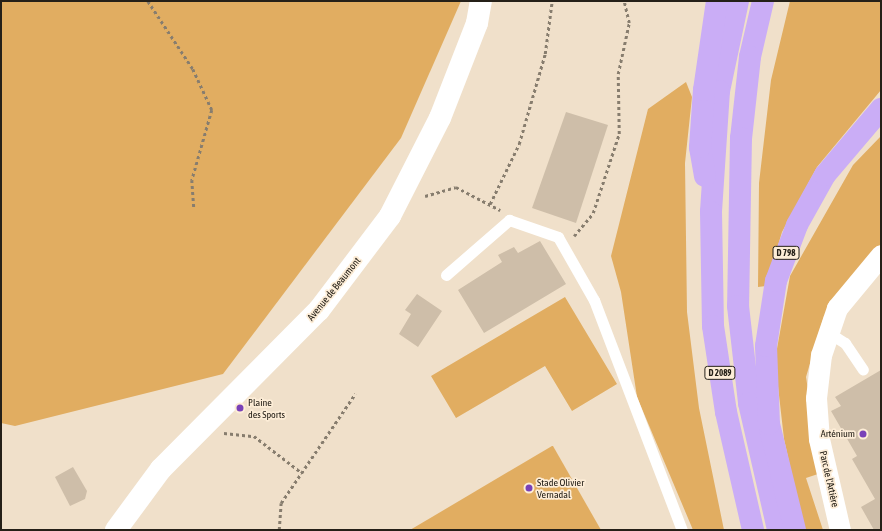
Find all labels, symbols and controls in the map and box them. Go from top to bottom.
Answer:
road number: D 798 [772,246,800,260]
street label: Avenue de Beaumont [305,255,363,323]
road number: D 2089 [704,366,736,380]
place label: Plaine des Sports [248,396,285,420]
marker: Plaine des Sports [235,403,245,413]
place label: Arténium [821,428,855,440]
marker: Arténium [858,429,868,439]
street label: Parc de l'Artière [817,450,841,508]
place label: Stade Olivier Vernadal [537,476,584,500]
marker: Stade Olivier Vernadal [524,483,534,493]

